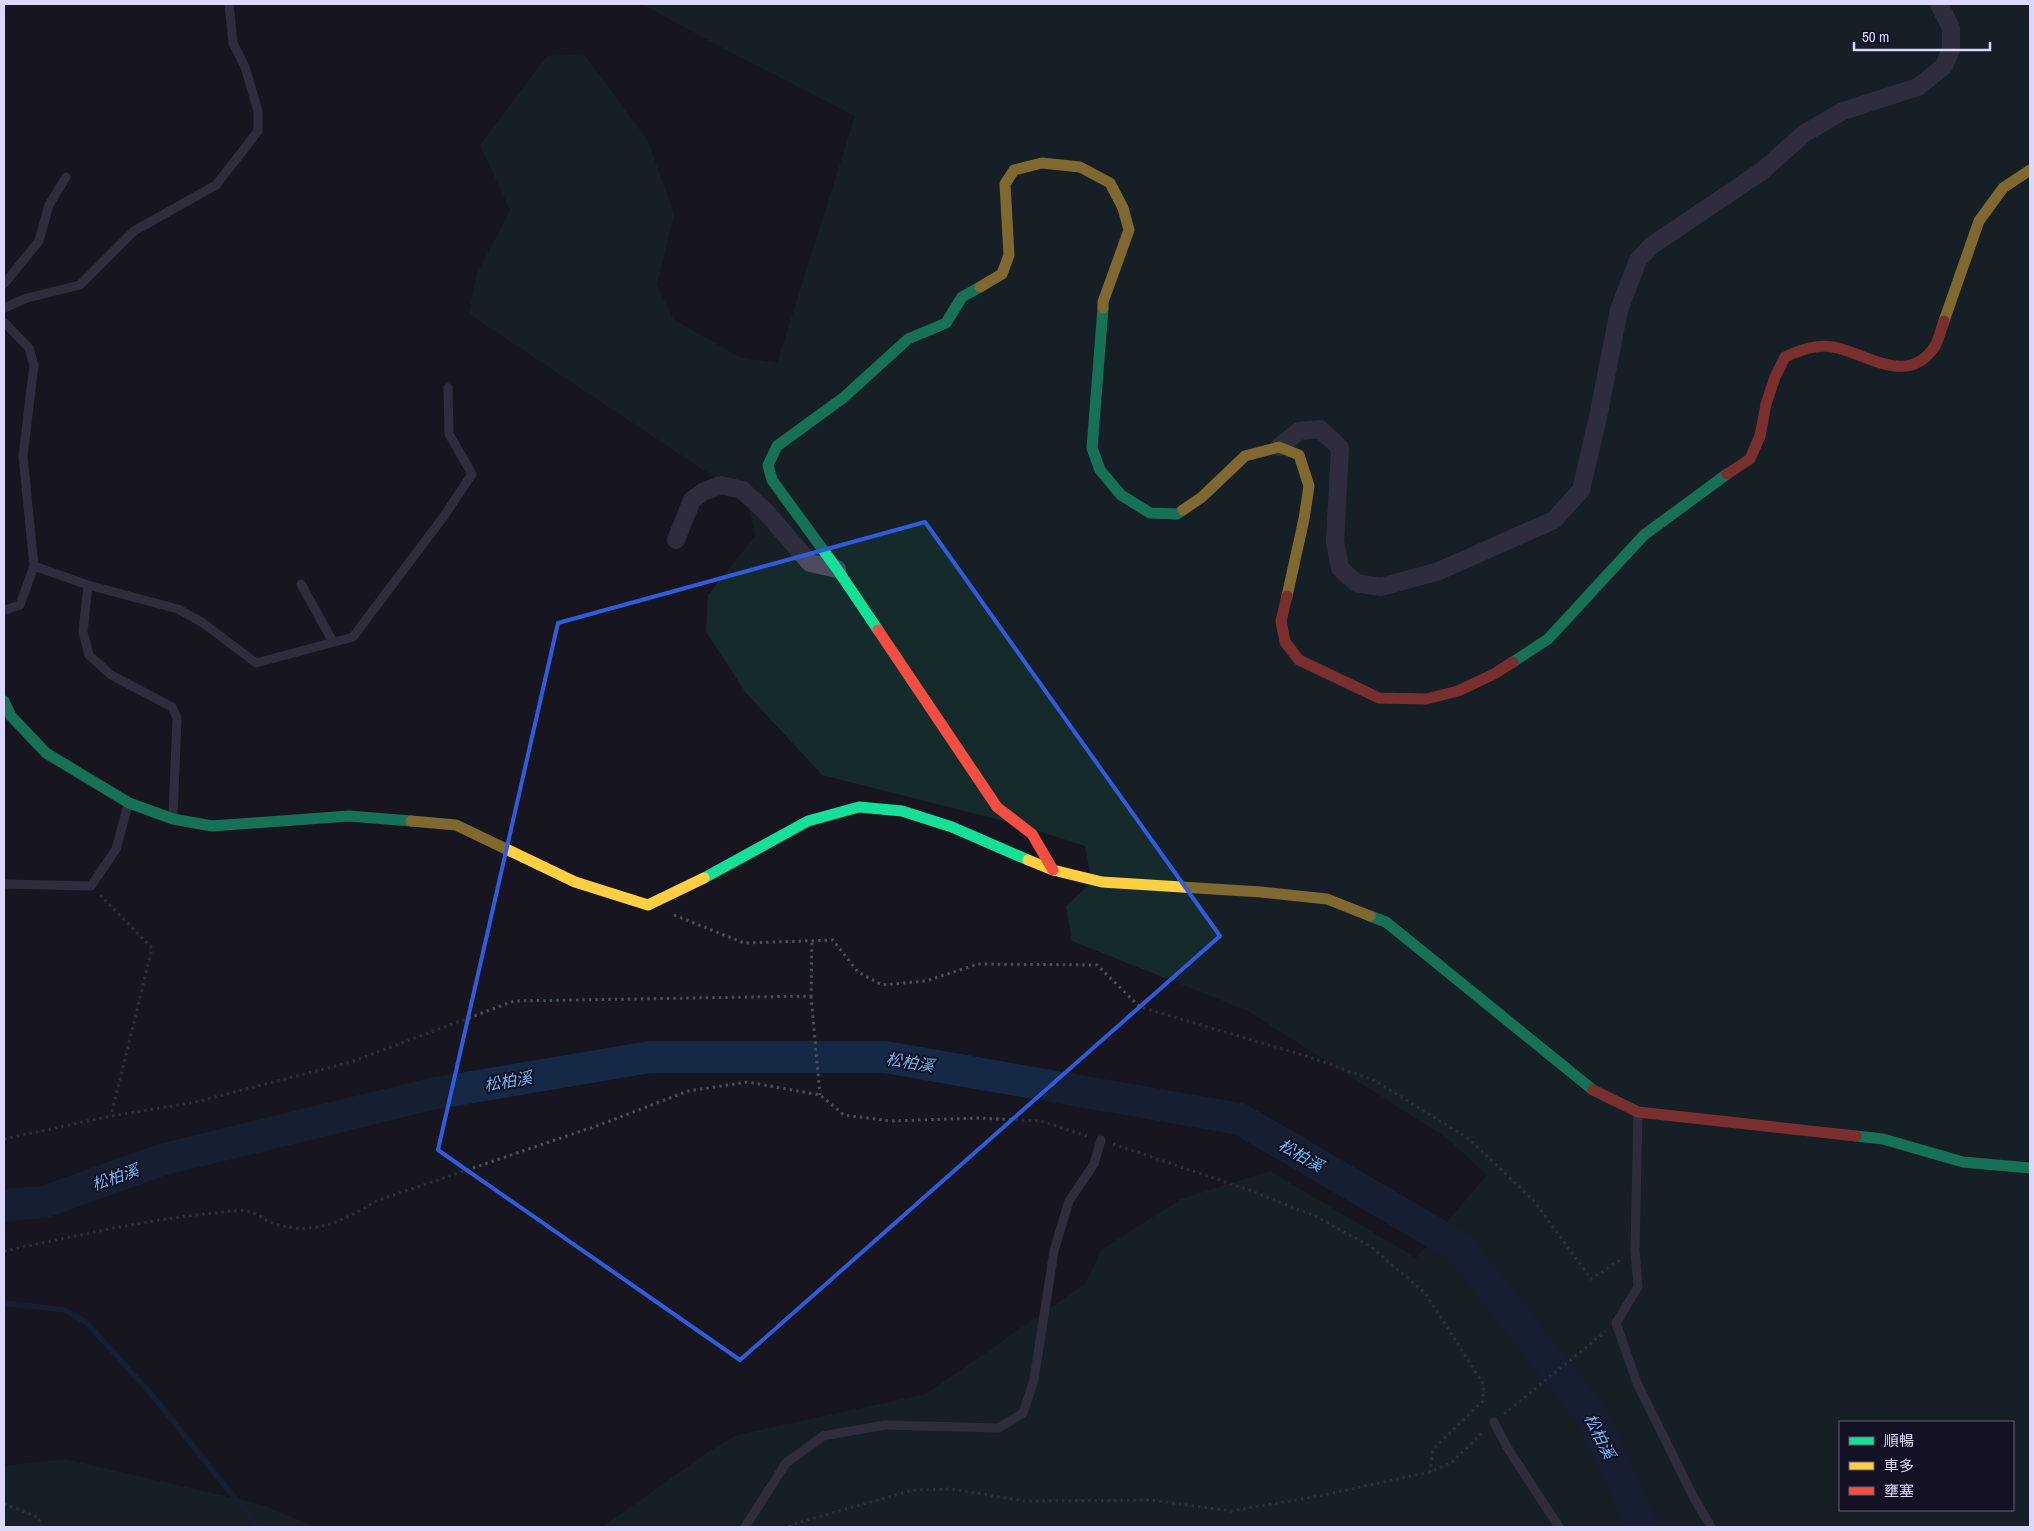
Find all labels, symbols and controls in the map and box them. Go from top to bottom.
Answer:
scale bar [1854,20,1990,52]
text: 50 m [1862,26,1889,47]
water label: 松柏溪 [885,1047,937,1077]
water label: 松柏溪 [482,1066,536,1096]
water label: 松柏溪 [1275,1133,1329,1178]
water label: 松柏溪 [89,1158,143,1195]
water label: 松柏溪 [1579,1410,1622,1464]
legend [1839,1421,2014,1511]
text: 順暢 [1884,1430,1914,1451]
text: 車多 [1884,1455,1914,1476]
text: 壅塞 [1884,1480,1914,1501]

